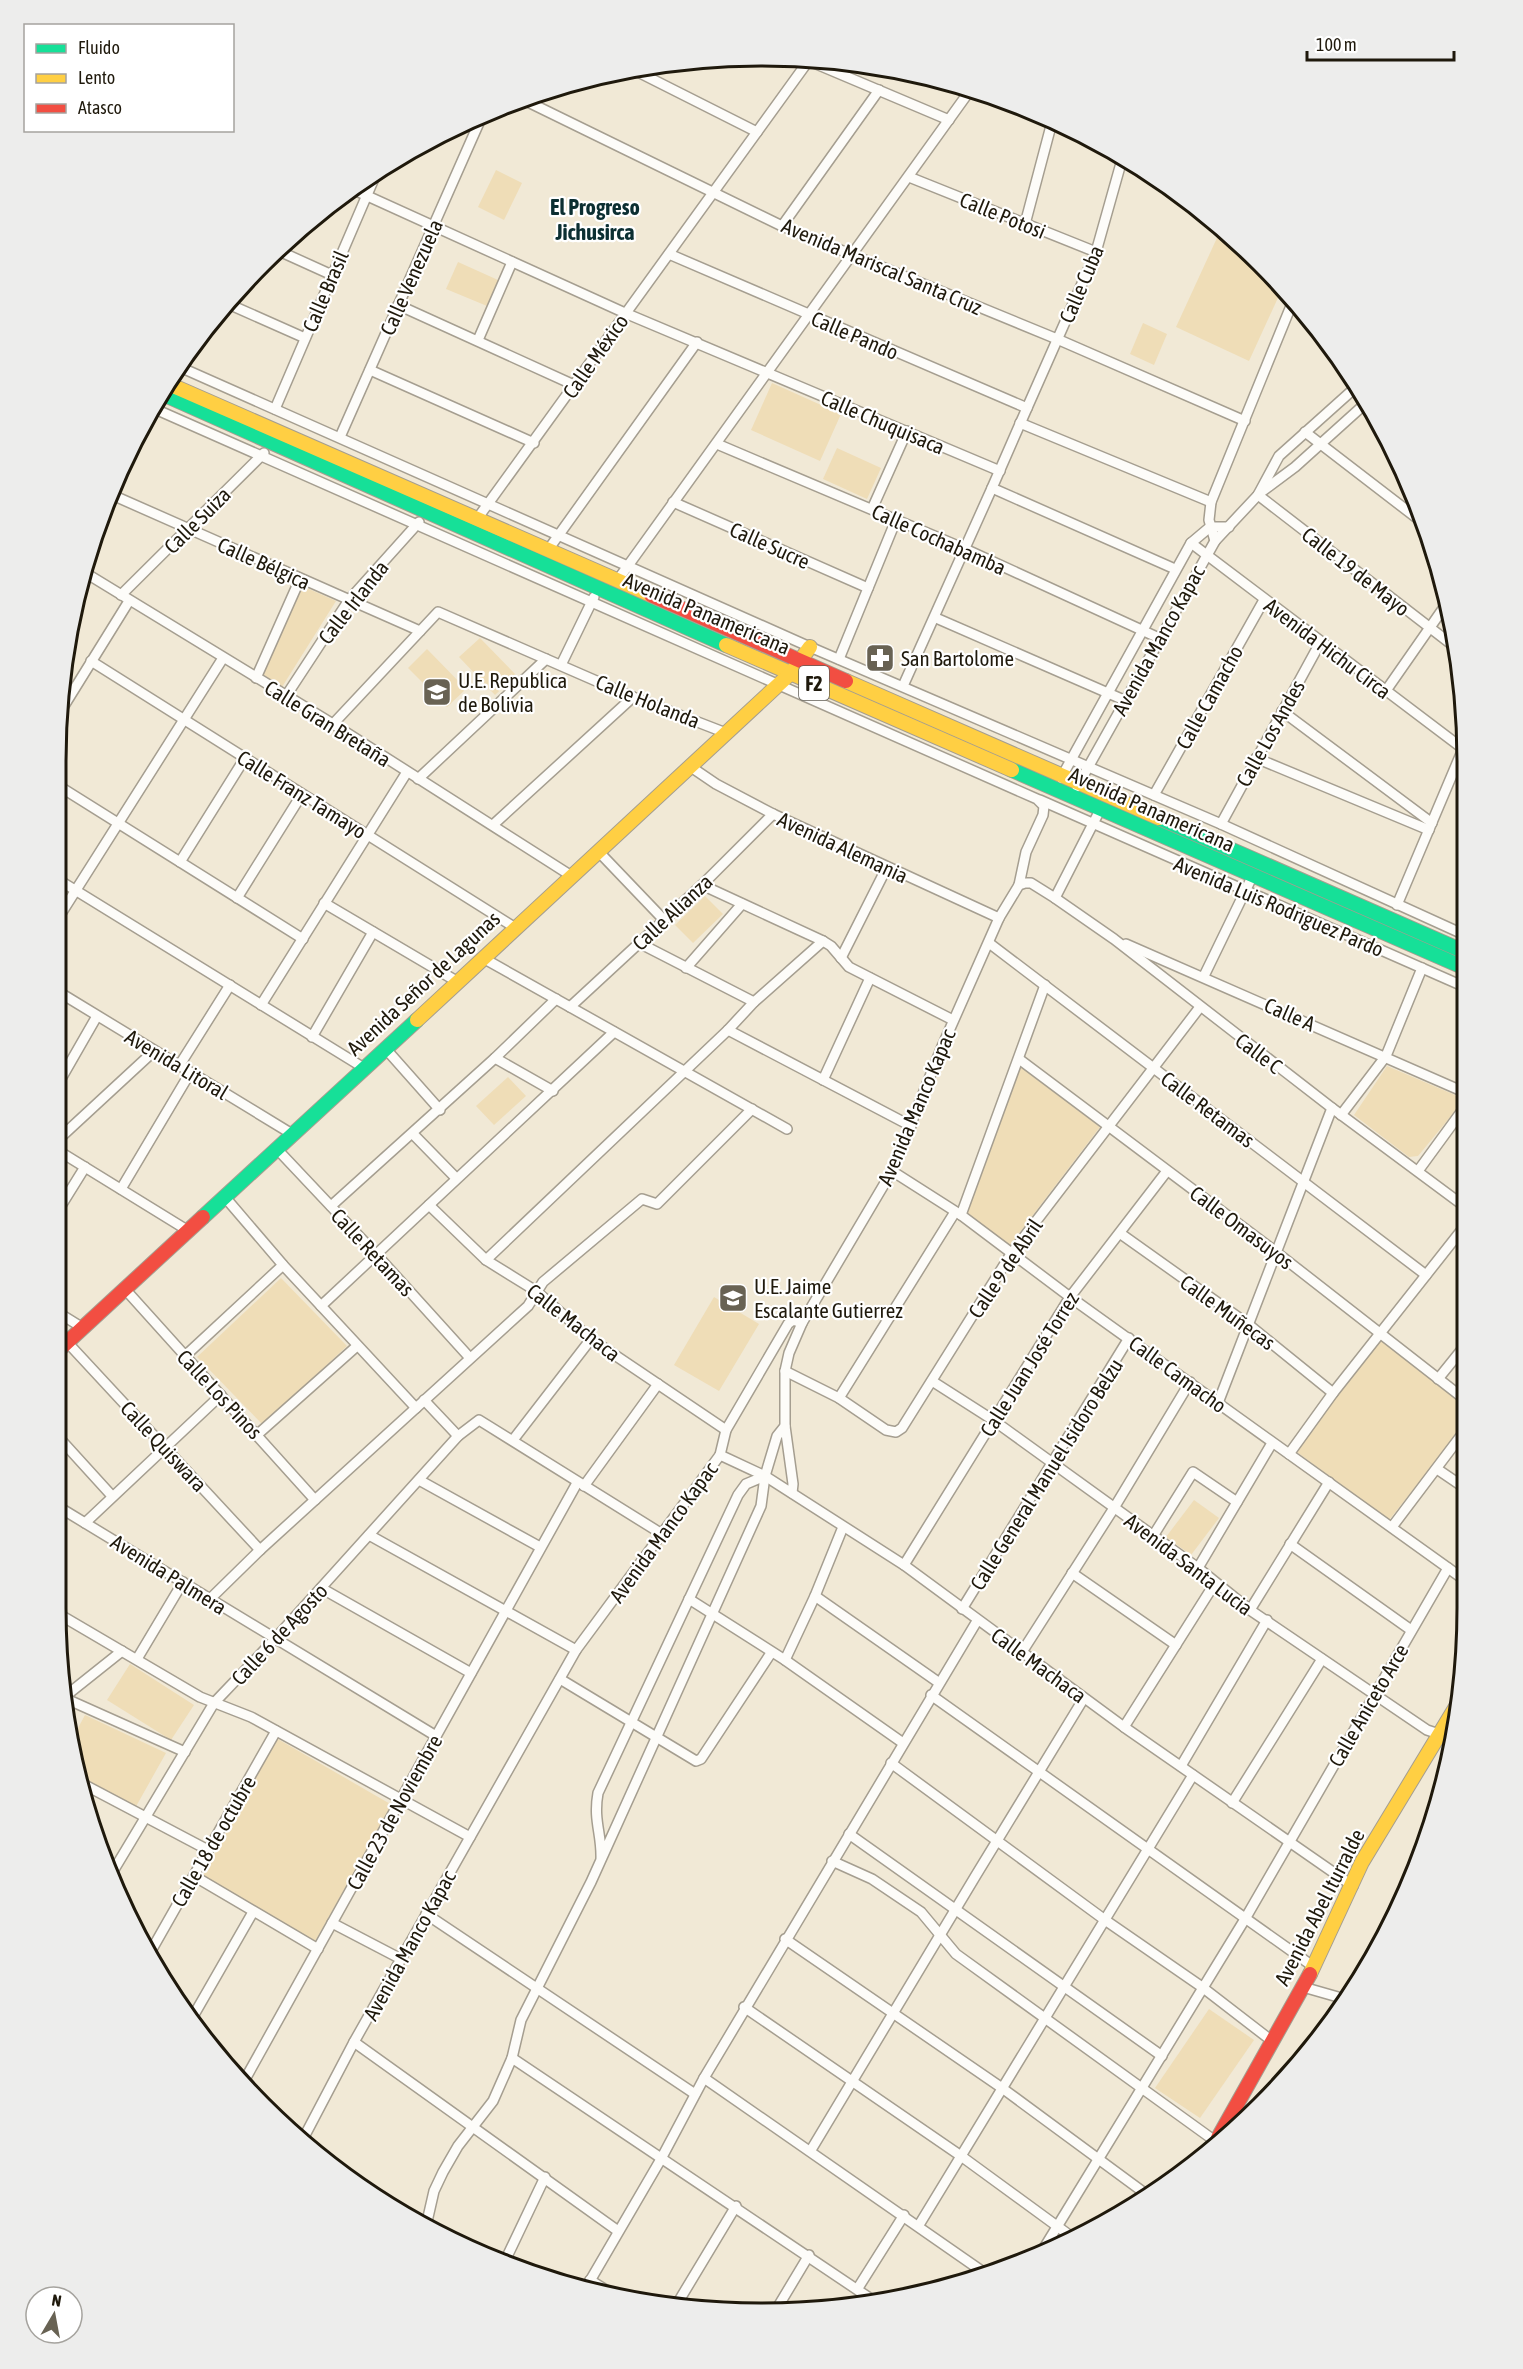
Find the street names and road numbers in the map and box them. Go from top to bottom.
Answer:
street label: Calle Potosi [957,187,1049,243]
street label: Avenida Mariscal Santa Cruz [778,213,986,319]
street label: Calle Venezuela [375,215,447,339]
street label: Calle Cuba [1054,242,1108,326]
street label: Calle Brasil [297,246,353,335]
street label: Calle Pando [808,306,902,364]
street label: Calle México [557,309,633,403]
street label: Calle Chuquisaca [818,385,948,459]
street label: Calle Suiza [159,482,235,558]
street label: Calle Cochabamba [868,499,1010,579]
street label: Calle Sucre [726,517,814,573]
street label: Calle 19 de Mayo [1298,522,1414,620]
street label: Calle Bélgica [214,532,314,594]
street label: Calle Irlanda [313,555,393,649]
street label: Avenida Manco Kapac [1107,561,1209,719]
street label: Avenida Panamericana [620,567,794,659]
street label: Avenida Hichu Circa [1260,593,1396,703]
street label: Calle Camacho [1171,641,1247,753]
road number: F2 [799,666,829,700]
street label: Calle Holanda [593,669,703,733]
street label: Calle Gran Bretaña [261,675,395,771]
street label: Calle Los Andes [1231,675,1309,791]
street label: Calle Franz Tamayo [233,745,371,843]
street label: Avenida Panamericana [1066,762,1238,856]
street label: Avenida Alemania [774,806,912,888]
street label: Avenida Luis Rodriguez Pardo [1171,851,1387,961]
street label: Calle Alianza [627,869,717,955]
street label: Avenida Señor de Lagunas [342,906,504,1060]
street label: Calle A [1261,992,1320,1036]
street label: Avenida Litoral [121,1024,233,1104]
street label: Avenida Manco Kapac [872,1025,960,1189]
street label: Calle C [1231,1028,1287,1079]
street label: Calle Retamas [1157,1066,1259,1152]
street label: Calle Omasuyos [1186,1180,1298,1274]
street label: Calle Retamas [326,1203,420,1301]
street label: Calle 9 de Abril [963,1213,1047,1322]
street label: Calle Muñecas [1176,1270,1280,1354]
street label: Calle Machaca [523,1278,625,1366]
street label: Calle Juan José Torrez [975,1287,1083,1441]
street label: Calle Camacho [1125,1331,1231,1417]
street label: Calle Los Pinos [173,1344,267,1444]
street label: Calle General Manuel Isidoro Belzu [965,1354,1127,1594]
street label: Calle Quiswara [116,1396,212,1496]
street label: Avenida Manco Kapac [604,1457,722,1607]
street label: Avenida Santa Lucia [1120,1508,1258,1620]
street label: Avenida Palmera [107,1529,231,1619]
street label: Calle 6 de Agosto [226,1578,332,1690]
street label: Calle Machaca [987,1622,1091,1708]
street label: Calle Aniceto Arce [1323,1639,1413,1771]
street label: Calle 23 de Noviembre [341,1730,447,1894]
street label: Calle 18 de octubre [166,1771,260,1911]
street label: Avenida Abel Iturralde [1269,1825,1369,1989]
street label: Avenida Manco Kapac [358,1866,460,2024]

